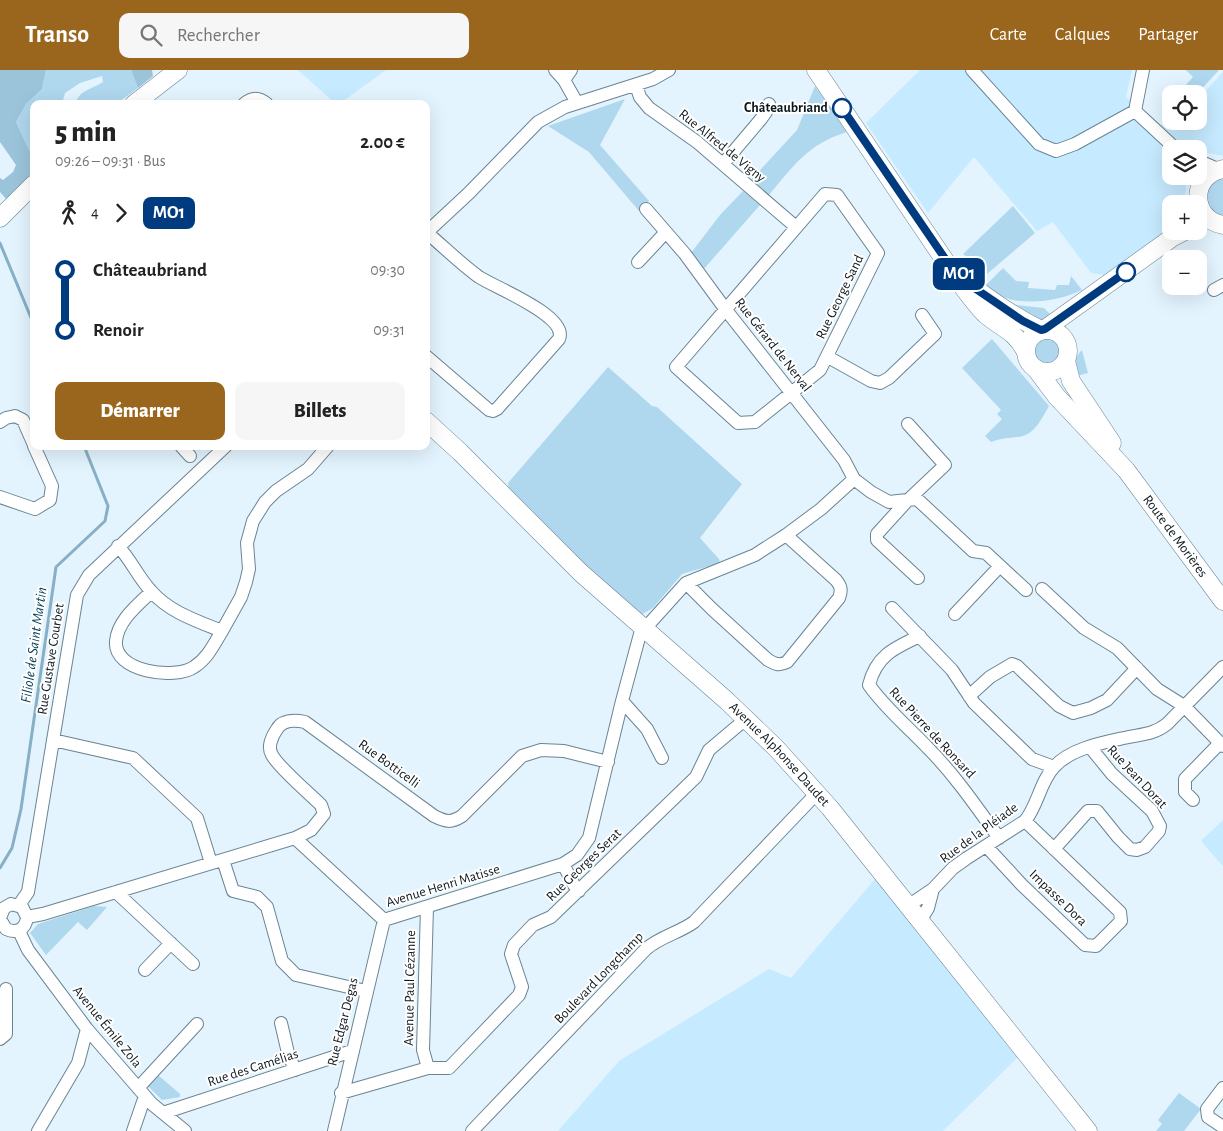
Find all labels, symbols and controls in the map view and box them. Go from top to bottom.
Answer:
search box [119,13,469,58]
icon: search [137,21,165,49]
text: Transo [25,23,89,47]
text: Rechercher [177,26,260,45]
text: Carte [990,26,1027,44]
text: Calques [1055,26,1110,44]
text: Partager [1138,26,1198,44]
map controls [1162,85,1207,295]
button: locate [1162,85,1207,130]
marker: Châteaubriand [832,98,852,118]
place label: Châteaubriand [744,101,829,115]
street label: Rue Alfred de Vigny [676,107,768,185]
text: 5 min [55,119,117,147]
text: 2.00 € [360,133,405,152]
button: layers [1162,140,1207,185]
text: 09:26 – 09:31 · Bus [55,153,166,169]
button: + [1162,195,1207,240]
icon: walk [55,199,83,227]
icon: forward [107,199,135,227]
text: 4 [91,204,99,220]
text: MO1 [153,204,185,222]
button: − [1162,250,1207,295]
street label: Rue George Sand [814,253,866,341]
line badge: MO1 [930,258,988,290]
text: Châteaubriand [93,261,207,280]
text: 09:30 [370,262,405,278]
unlabelled marker [1116,262,1136,282]
text: MO1 [943,265,975,283]
street label: Rue Gérard de Nerval [732,295,814,395]
text: Renoir [93,321,144,340]
text: 09:31 [373,322,405,338]
button: Démarrer [55,382,225,440]
button: Billets [235,382,405,440]
street label: Route de Morières [1140,493,1210,580]
water label: Filiole de Saint Martin [18,586,50,704]
street label: Rue Gustave Courbet [35,602,67,716]
street label: Rue Pierre de Ronsard [886,685,978,781]
street label: Avenue Alphonse Daudet [726,700,832,809]
street label: Rue Botticelli [356,737,422,791]
street label: Rue Jean Dorat [1104,743,1170,812]
street label: Rue de la Pléiade [938,800,1020,866]
street label: Rue Georges Serat [544,826,625,904]
street label: Avenue Henri Matisse [384,862,502,910]
street label: Impasse Dora [1026,867,1090,929]
street label: Avenue Paul Cézanne [402,930,418,1046]
street label: Boulevard Longchamp [552,930,646,1026]
street label: Rue Edgar Degas [325,976,361,1068]
street label: Avenue Émile Zola [70,982,147,1071]
street label: Rue des Camélias [206,1047,300,1089]

